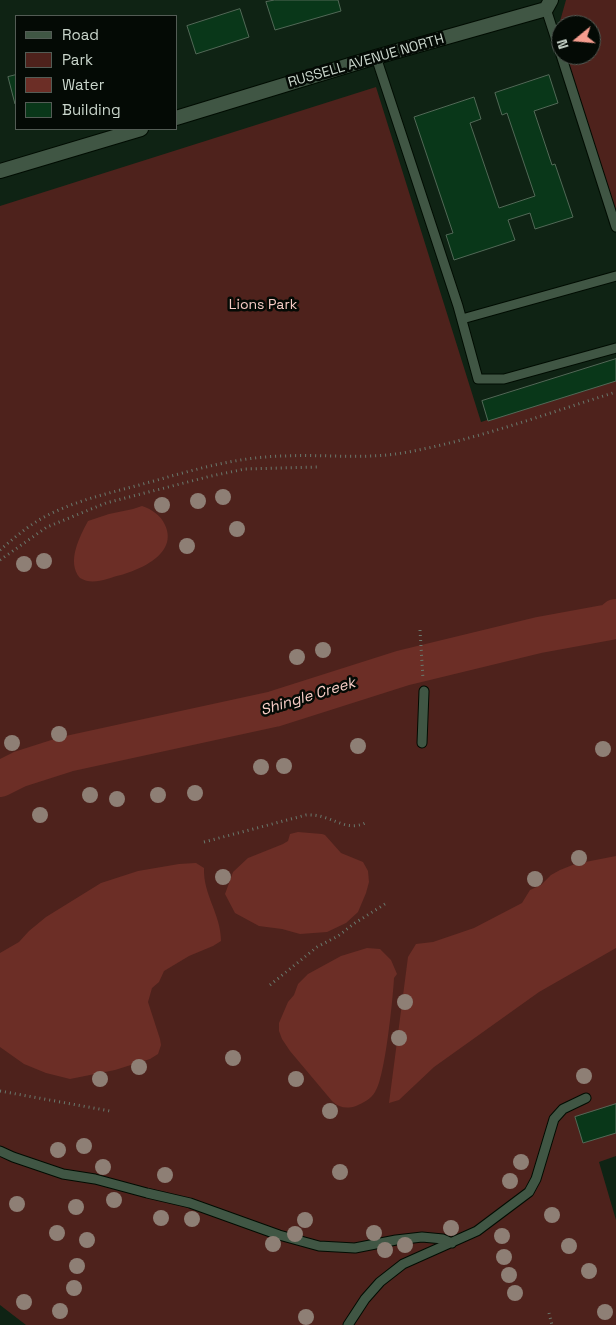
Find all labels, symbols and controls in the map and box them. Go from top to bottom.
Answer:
legend [15,15,178,130]
north arrow [551,15,601,65]
text: Road [62,25,99,44]
street label: RUSSELL AVENUE NORTH [286,31,446,91]
text: N [553,37,573,51]
text: Park [62,50,93,69]
text: Water [62,75,104,94]
text: Building [62,100,121,119]
park label: Lions Park [229,297,297,313]
water label: Shingle Creek [258,674,358,720]

